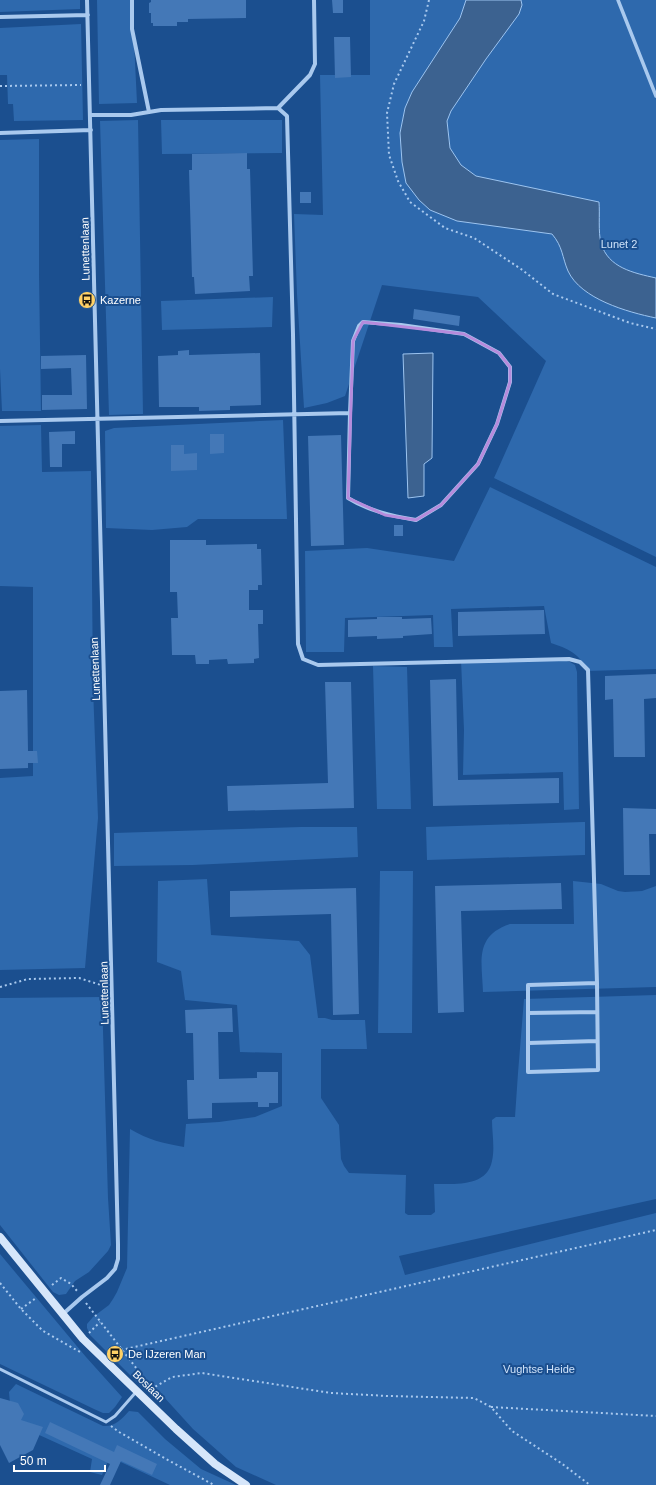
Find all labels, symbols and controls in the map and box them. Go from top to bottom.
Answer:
street label: Lunettenlaan [78,217,92,281]
park label: Lunet 2 [601,238,637,250]
bus stop icon: Kazerne [77,290,97,310]
place label: Kazerne [100,294,141,306]
street label: Lunettenlaan [88,637,102,701]
street label: Lunettenlaan [97,961,111,1025]
bus stop icon: De IJzeren Man [105,1344,125,1364]
place label: De IJzeren Man [128,1348,206,1360]
park label: Vughtse Heide [503,1363,575,1375]
street label: Boslaan [131,1368,167,1404]
scale bar [14,1447,105,1473]
text: 50 m [20,1454,47,1468]

